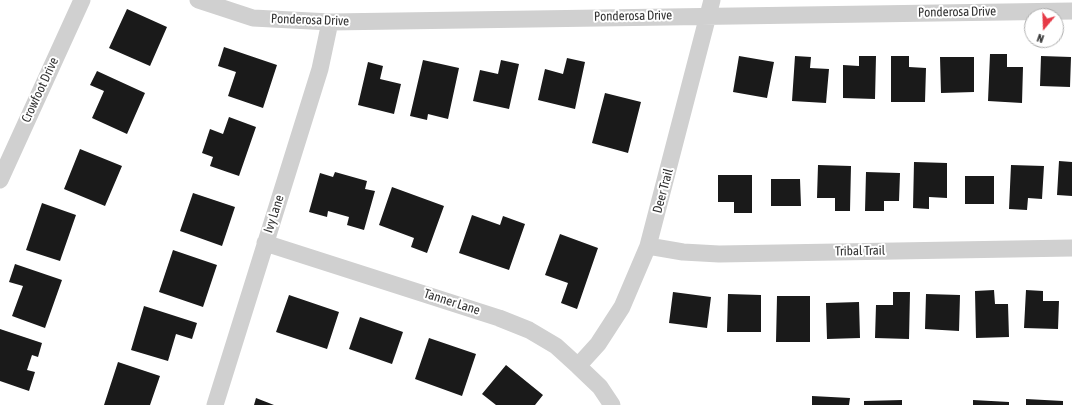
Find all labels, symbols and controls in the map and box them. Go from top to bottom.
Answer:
street label: Ponderosa Drive [918,4,996,20]
street label: Ponderosa Drive [594,8,672,24]
north arrow [1024,8,1064,48]
street label: Ponderosa Drive [271,11,349,29]
text: N [1035,32,1045,45]
street label: Crowfoot Drive [18,55,62,125]
street label: Deer Trail [650,167,676,215]
street label: Ivy Lane [261,193,287,235]
street label: Tribal Trail [835,243,885,259]
street label: Tanner Lane [422,286,482,318]

